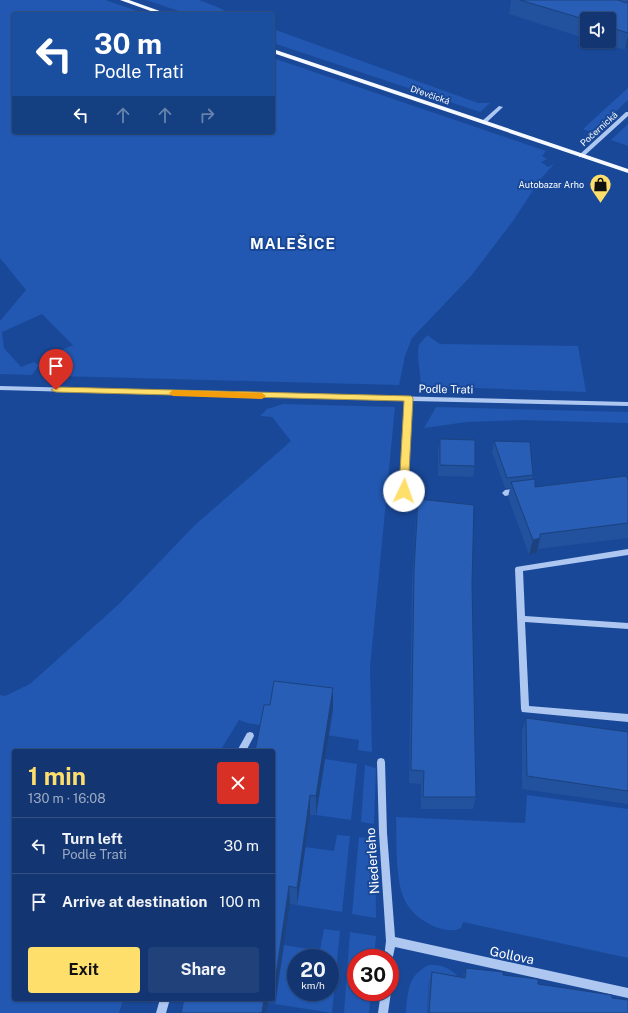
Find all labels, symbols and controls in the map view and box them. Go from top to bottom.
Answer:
map controls [580,12,616,48]
button: sound [580,12,616,48]
text: 30 m [94,27,162,60]
icon: left [28,28,80,80]
text: Podle Trati [94,61,184,82]
street label: Dřevčická [409,83,451,106]
icon: left [70,104,92,126]
icon: ahead [112,104,134,126]
icon: ahead [154,104,176,126]
icon: right [196,104,218,126]
street label: Počernická [578,109,620,148]
shop icon: Autobazar Arho [587,172,613,205]
place label: Autobazar Arho [518,179,584,190]
district label: MALEŠICE [250,235,336,252]
pin [39,349,73,390]
icon: arrive [45,355,67,377]
street label: Podle Trati [419,383,473,395]
position arrow [383,470,425,512]
text: 1 min [28,762,86,790]
button: close [217,762,259,804]
text: 130 m · 16:08 [28,791,106,806]
street label: Niederleho [363,827,382,895]
text: Turn left [62,830,123,847]
icon: left [28,835,50,857]
text: 30 m [224,837,259,854]
text: Podle Trati [62,847,127,862]
icon: arrive [28,891,50,913]
text: Arrive at destination [62,893,207,910]
text: 100 m [219,893,260,910]
street label: Gollova [488,943,535,968]
button: Exit [28,947,140,993]
button: Share [148,947,259,993]
speed limit sign: 30 [347,949,399,1001]
text: 20 [300,958,326,982]
text: km/h [301,979,325,991]

